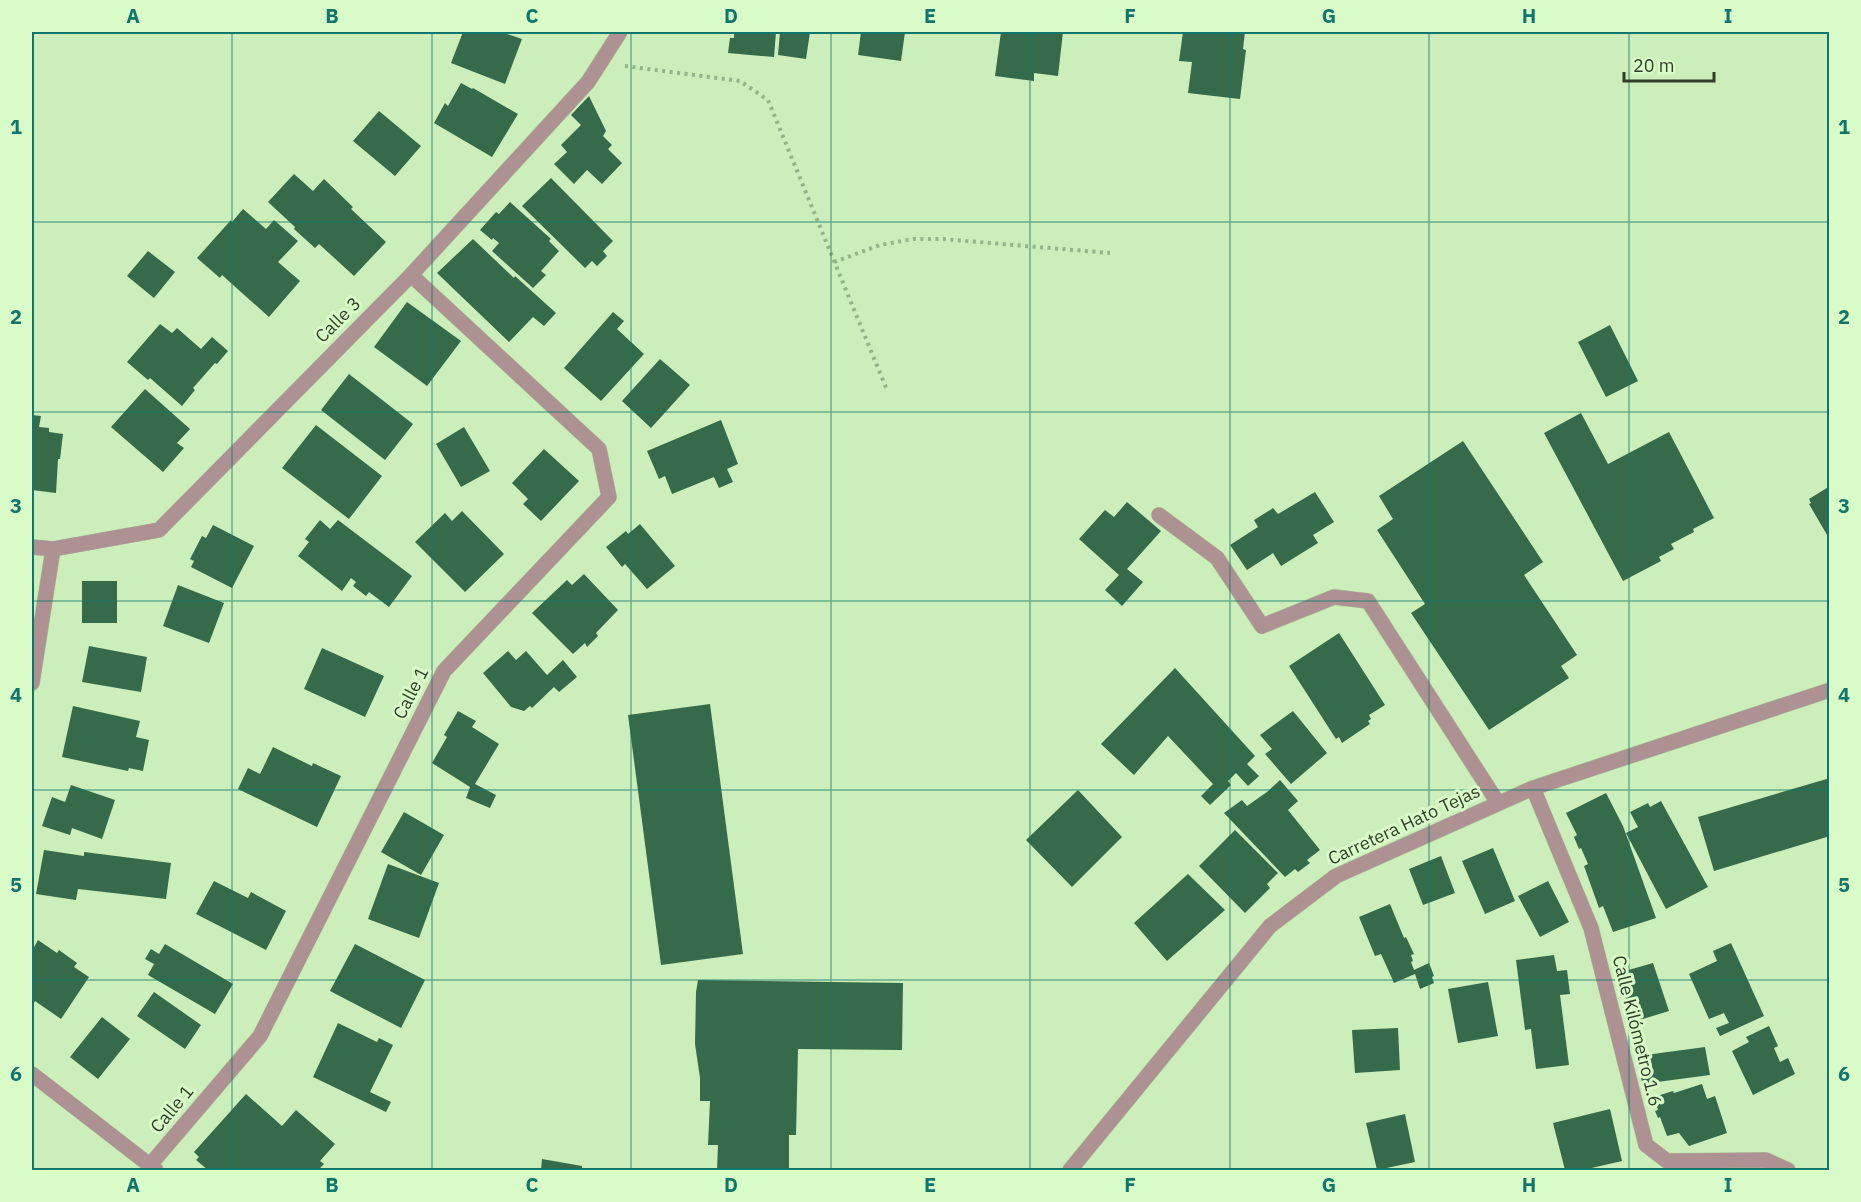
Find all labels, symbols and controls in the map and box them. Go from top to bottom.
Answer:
text: A [126,2,140,29]
text: B [325,2,339,29]
text: C [525,2,539,29]
text: D [724,2,738,29]
text: E [924,2,936,29]
text: F [1124,2,1136,29]
text: G [1322,2,1336,29]
text: H [1522,2,1536,29]
text: I [1724,2,1732,29]
scale bar [1624,45,1714,83]
text: 20 m [1633,54,1675,77]
text: 1 [10,113,22,140]
text: 1 [1838,113,1850,140]
street label: Calle 3 [310,292,365,347]
text: 2 [10,303,22,330]
text: 2 [1838,303,1850,330]
text: 3 [10,492,22,519]
text: 3 [1838,492,1850,519]
street label: Calle 1 [388,663,433,723]
text: 4 [10,681,22,708]
text: 4 [1838,681,1850,708]
street label: Carretera Hato Tejas [1324,779,1483,870]
text: 5 [10,871,22,898]
text: 5 [1838,871,1850,898]
street label: Calle Kilómetro 1.6 [1608,953,1667,1109]
text: 6 [10,1060,22,1087]
text: 6 [1838,1060,1850,1087]
street label: Calle 1 [145,1080,198,1137]
text: A [126,1171,140,1198]
text: B [325,1171,339,1198]
text: C [525,1171,539,1198]
text: D [724,1171,738,1198]
text: E [924,1171,936,1198]
text: F [1124,1171,1136,1198]
text: G [1322,1171,1336,1198]
text: H [1522,1171,1536,1198]
text: I [1724,1171,1732,1198]

